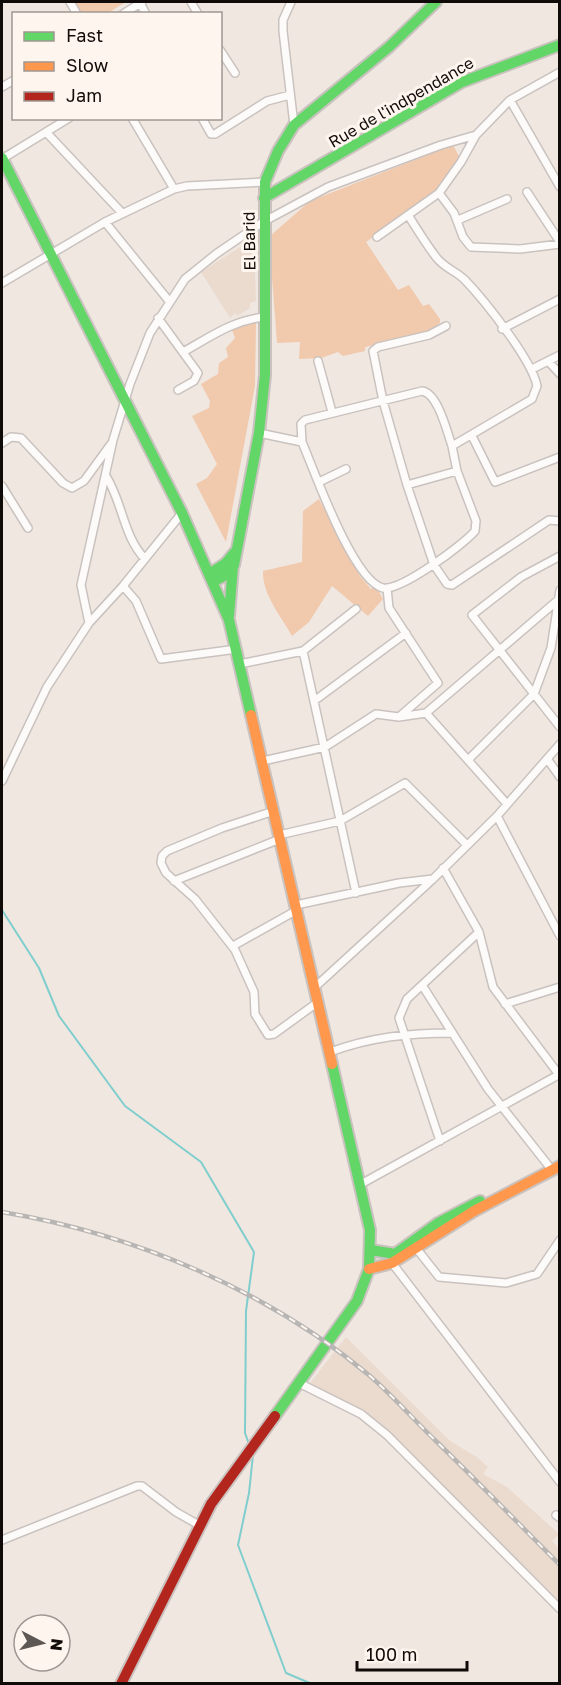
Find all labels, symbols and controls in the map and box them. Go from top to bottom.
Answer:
legend [12,12,222,120]
text: Fast [66,24,103,46]
street label: Rue de l'indpendance [325,52,477,152]
text: Slow [66,54,109,76]
text: Jam [66,84,102,106]
street label: El Barid [238,211,260,271]
north arrow [12,1613,72,1673]
scale bar [357,1634,466,1672]
text: N [46,1638,68,1652]
text: 100 m [366,1643,417,1665]

